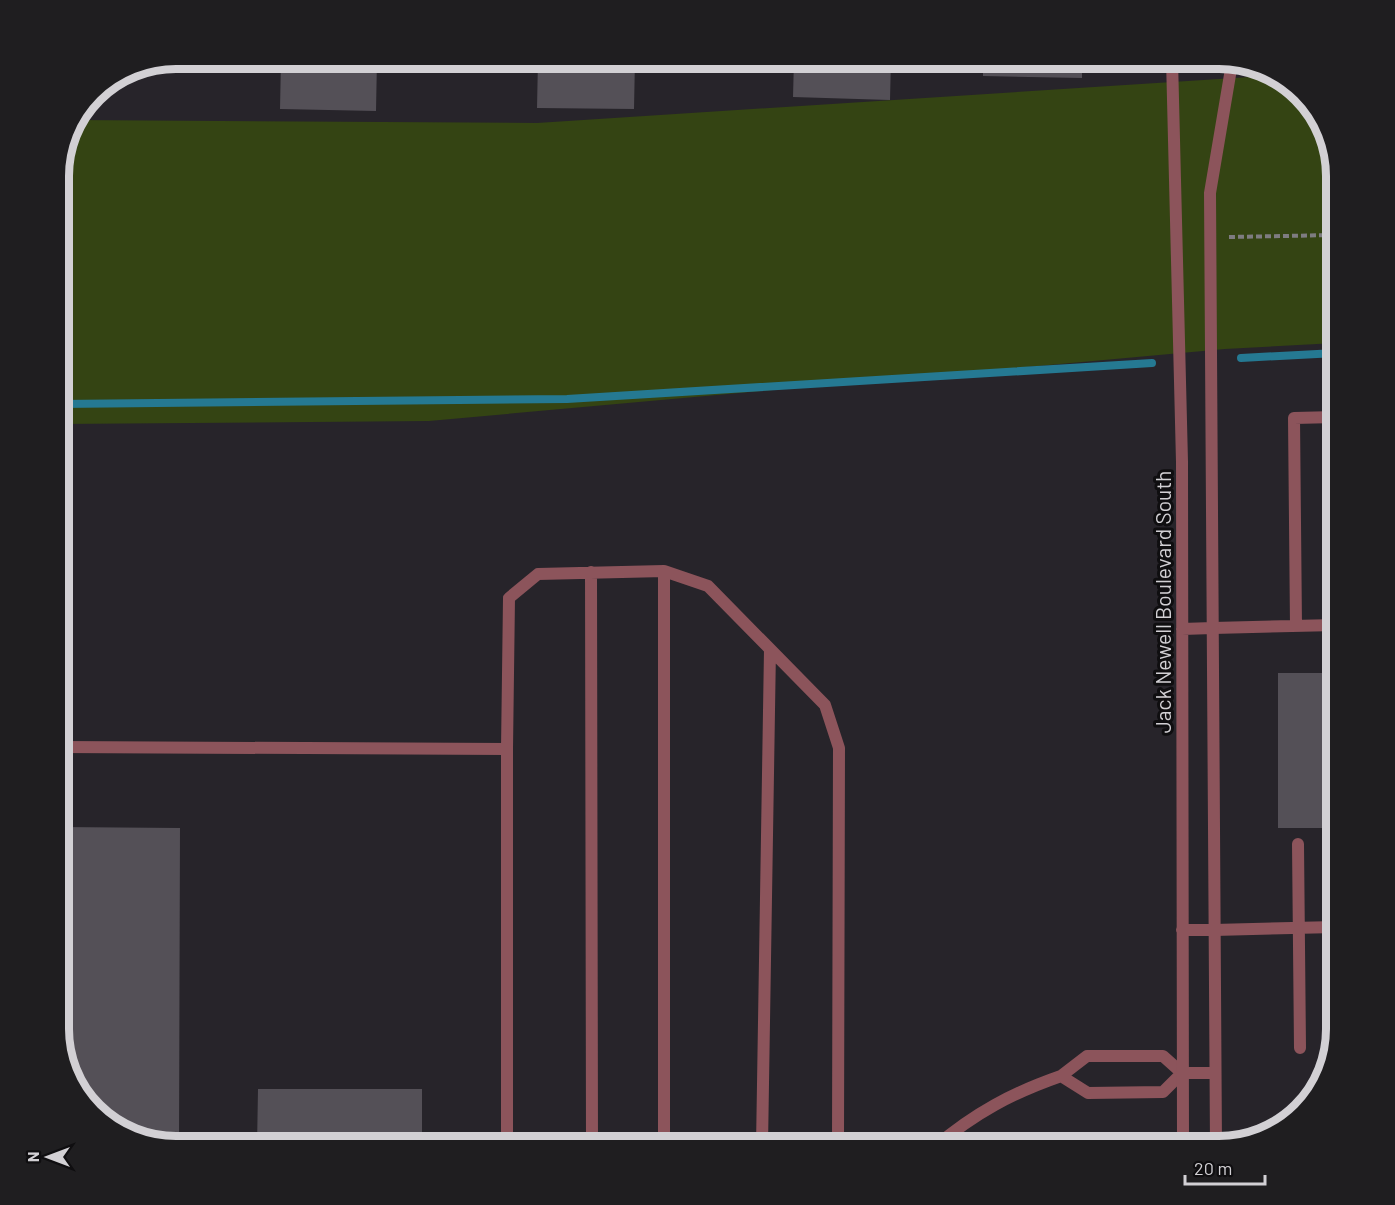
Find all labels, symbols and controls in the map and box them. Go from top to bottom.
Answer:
street label: Jack Newell Boulevard South [1150,471,1175,733]
north arrow [18,1127,78,1187]
scale bar [1185,1148,1264,1186]
text: N [23,1152,42,1162]
text: 20 m [1194,1157,1232,1179]

